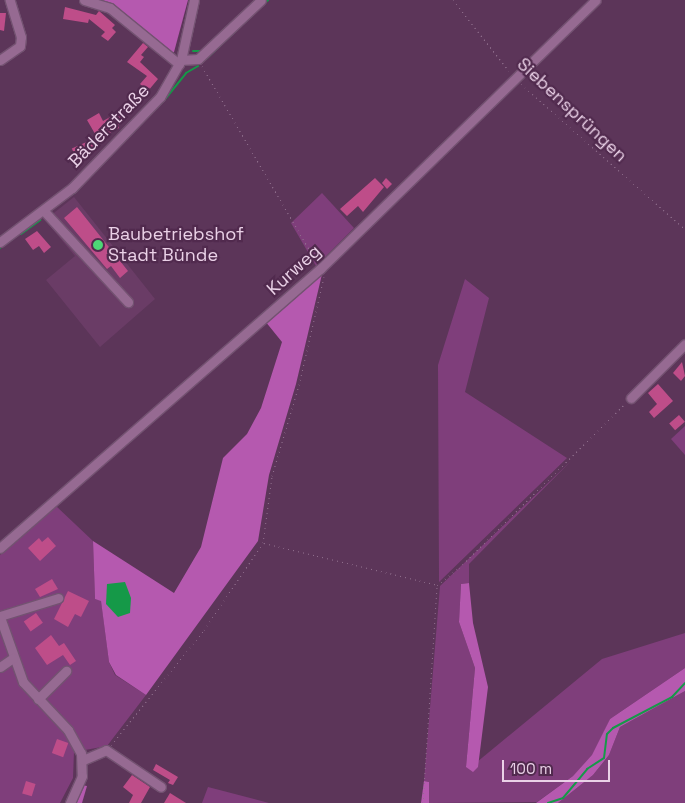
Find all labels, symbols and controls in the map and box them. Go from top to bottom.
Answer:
street label: Siebensprüngen [513,53,631,167]
street label: Bäderstraße [64,80,154,172]
place label: Baubetriebshof Stadt Bünde [108,224,244,266]
marker: Baubetriebshof Stadt Bünde [92,239,104,251]
street label: Kurweg [263,240,325,300]
scale bar [505,750,612,782]
text: 100 m [510,759,552,778]

